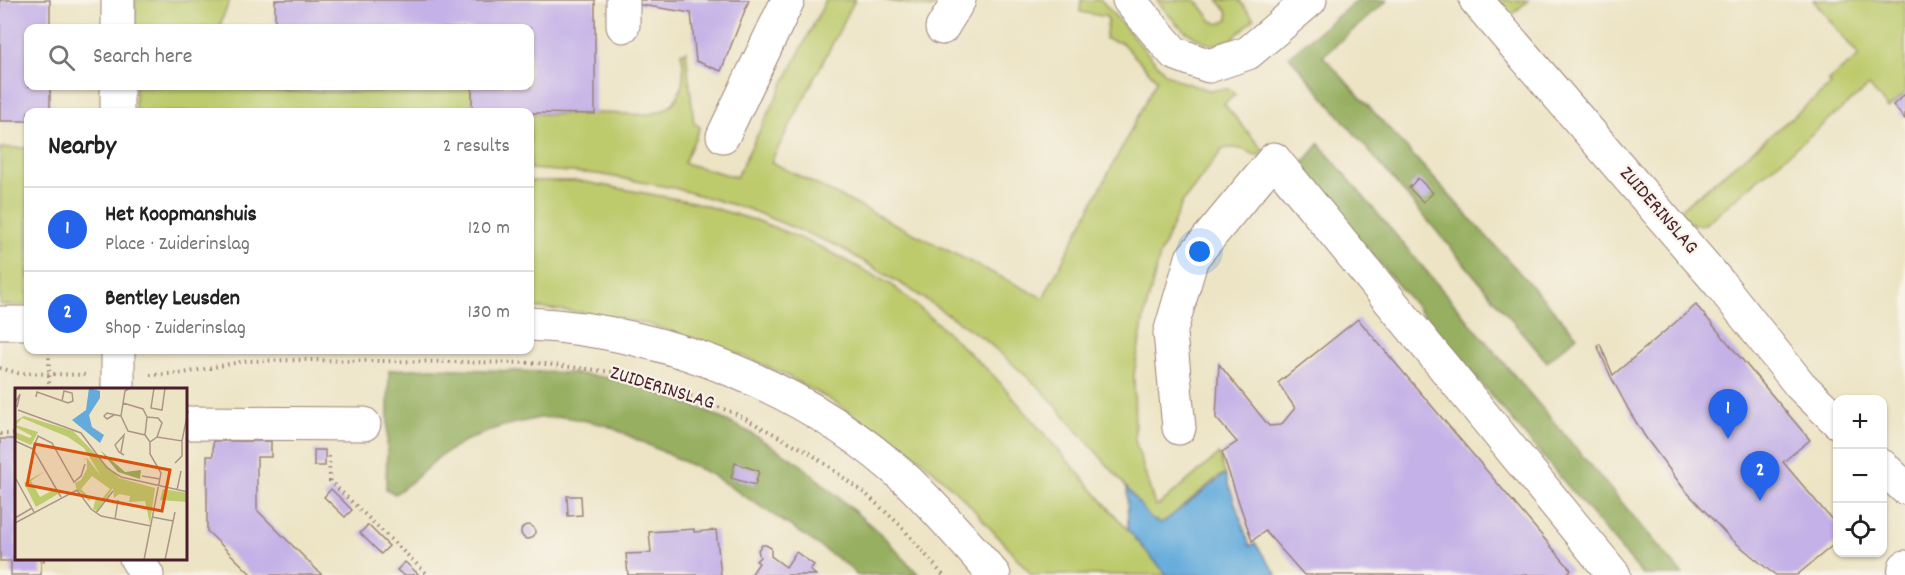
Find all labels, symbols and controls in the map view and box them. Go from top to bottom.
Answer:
search box [24,24,534,90]
icon: search [45,41,78,74]
text: Search here [93,42,192,73]
text: Nearby [48,129,116,166]
text: 2 results [443,133,510,161]
street label: ZUIDERINSLAG [1612,161,1704,261]
text: Het Koopmanshuis [105,200,257,231]
text: 1 [65,215,70,243]
text: 120 m [468,215,510,243]
text: Place · Zuiderinslag [105,231,250,259]
your location [1185,237,1214,266]
text: Bentley Leusden [105,284,240,315]
text: 2 [63,299,72,327]
text: 130 m [468,299,510,327]
text: Shop · Zuiderinslag [105,315,246,343]
street label: ZUIDERINSLAG [606,360,718,418]
inset map [15,388,188,560]
pin: 1 [1708,390,1748,439]
map controls [1833,395,1887,557]
button: + [1833,395,1887,449]
button: − [1833,449,1887,503]
pin: 2 [1740,452,1780,501]
button: locate [1833,503,1887,557]

